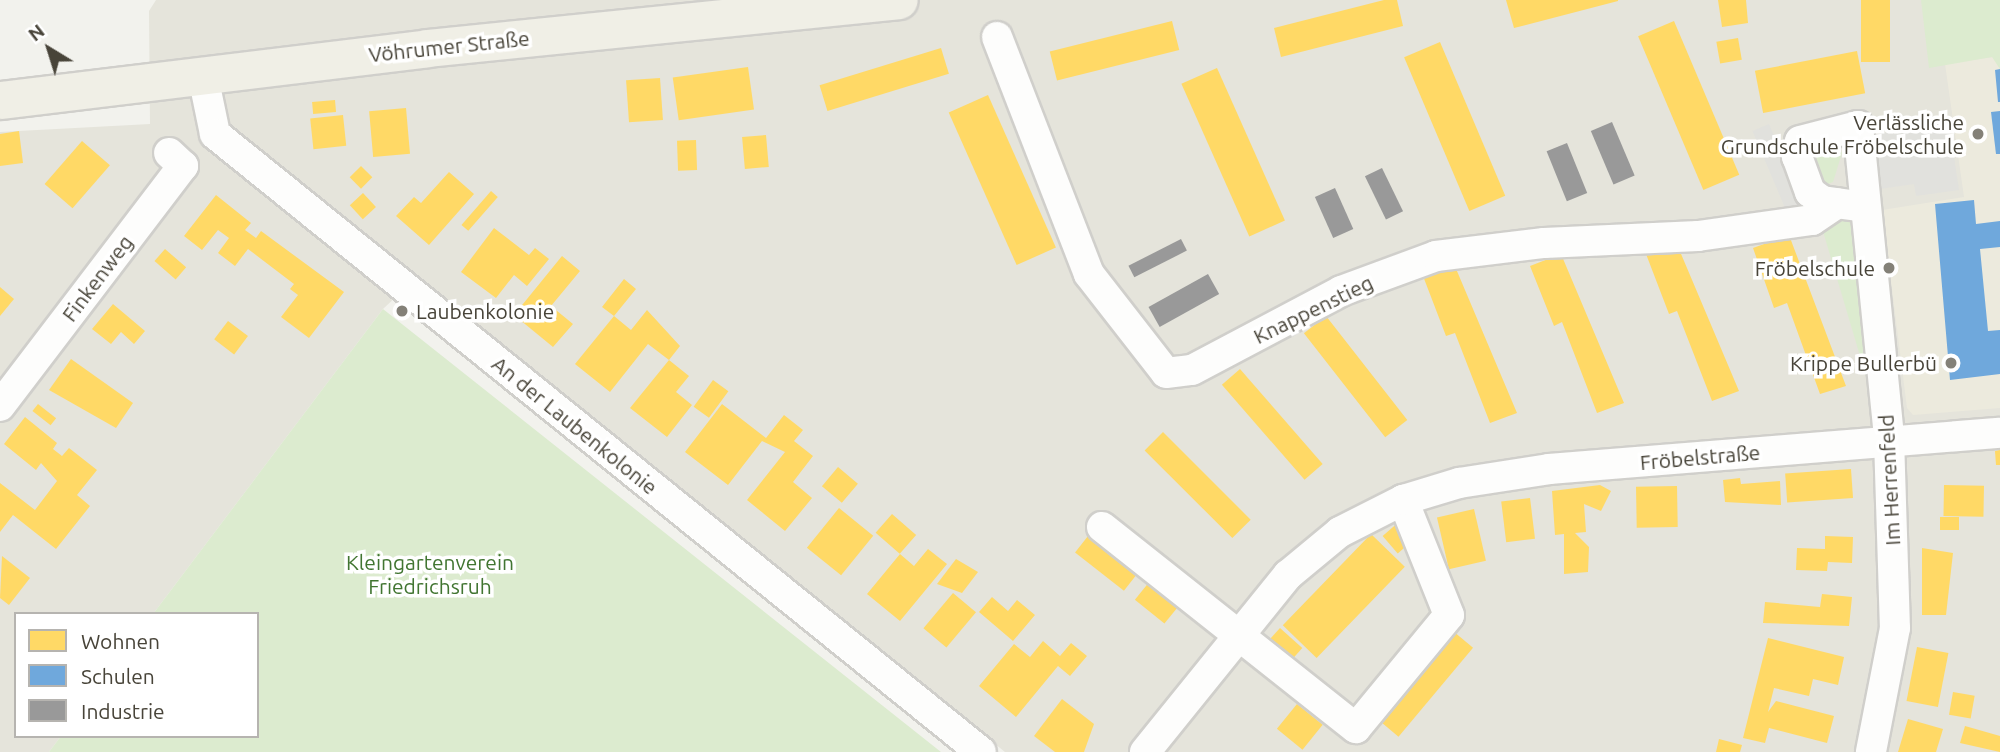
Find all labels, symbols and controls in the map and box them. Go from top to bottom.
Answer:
north arrow [14,14,84,84]
text: N [24,19,48,45]
street label: Vöhrumer Straße [367,25,531,67]
place label: Verlässliche Grundschule Fröbelschule [1721,109,1964,159]
marker: Verlässliche Grundschule Fröbelschule [1970,126,1986,142]
street label: Finkenweg [56,230,138,326]
place label: Fröbelschule [1755,255,1875,281]
marker: Fröbelschule [1881,260,1897,276]
street label: Knappenstieg [1249,269,1377,349]
place label: Laubenkolonie [416,298,554,324]
marker: Laubenkolonie [394,303,410,319]
place label: Krippe Bullerbü [1790,350,1937,376]
street label: An der Laubenkolonie [487,351,663,499]
marker: Krippe Bullerbü [1943,355,1959,371]
street label: Im Herrenfeld [1873,414,1905,546]
street label: Fröbelstraße [1639,439,1761,475]
park label: Kleingartenverein Friedrichsruh [346,549,514,599]
legend [14,612,259,738]
text: Wohnen [81,629,160,653]
text: Schulen [81,664,155,688]
text: Industrie [81,699,165,723]

